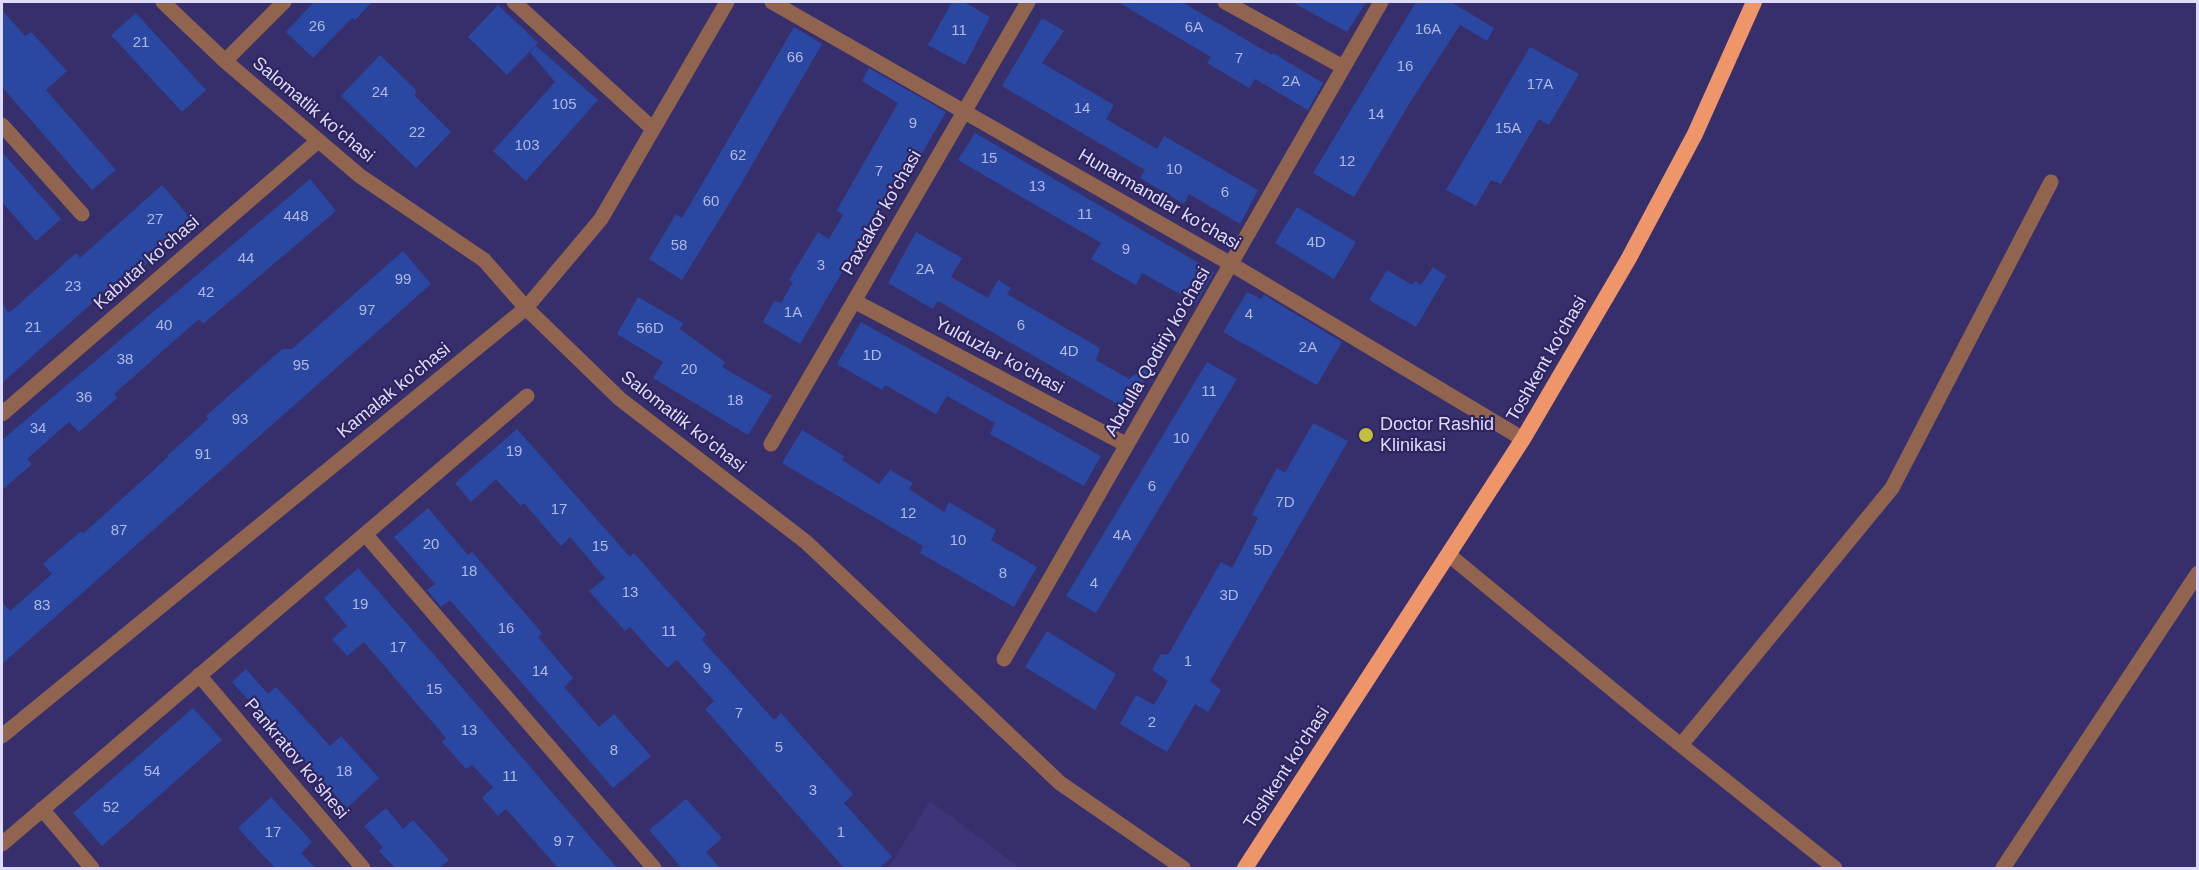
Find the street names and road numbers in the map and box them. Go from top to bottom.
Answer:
street label: Salomatlik ko'chasi [248,53,378,167]
street label: Hunarmandlar ko'chasi [1074,145,1244,255]
street label: Paxtakor ko'chasi [838,147,926,279]
street label: Kabutar ko'chasi [90,211,204,315]
street label: Abdulla Qodiriy ko'chasi [1101,264,1215,440]
street label: Toshkent ko'chasi [1502,292,1592,426]
street label: Yulduzlar ko'chasi [931,313,1067,399]
street label: Kamalak ko'chasi [333,339,455,443]
street label: Salomatlik ko'chasi [616,367,750,477]
street label: Pankratov ko'shesi [239,694,353,824]
street label: Toshkent ko'chasi [1239,703,1335,833]

